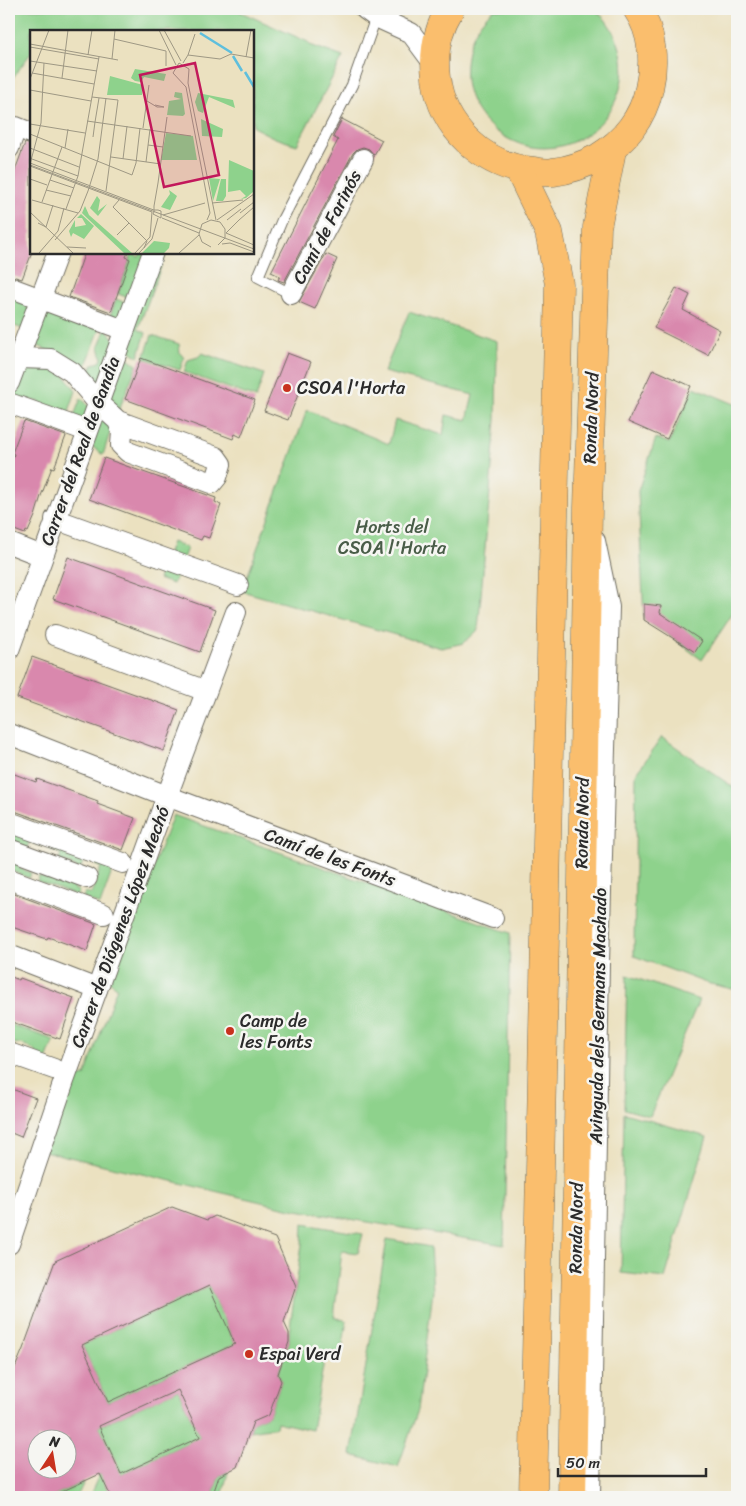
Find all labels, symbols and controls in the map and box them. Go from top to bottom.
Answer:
inset map [30,30,254,254]
street label: Camí de Farinós [283,163,371,290]
street label: Carrer del Real de Gandia [31,352,129,550]
street label: Ronda Nord [573,370,609,464]
place label: CSOA l'Horta [297,372,406,404]
marker: CSOA l'Horta [281,382,293,394]
park label: Horts del CSOA l'Horta [338,511,447,564]
street label: Ronda Nord [565,776,599,869]
street label: Carrer de Diógenes López Mechó [61,801,179,1053]
street label: Camí de les Fonts [260,818,401,896]
street label: Avinguda dels Germans Machado [580,887,616,1146]
place label: Camp de les Fonts [240,1005,313,1058]
marker: Camp de les Fonts [224,1025,236,1037]
street label: Ronda Nord [559,1181,593,1274]
place label: Espai Verd [259,1338,342,1370]
marker: Espai Verd [243,1348,255,1360]
north arrow [28,1428,78,1478]
text: N [46,1428,62,1455]
scale bar [558,1446,706,1478]
text: 50 m [566,1450,601,1476]

